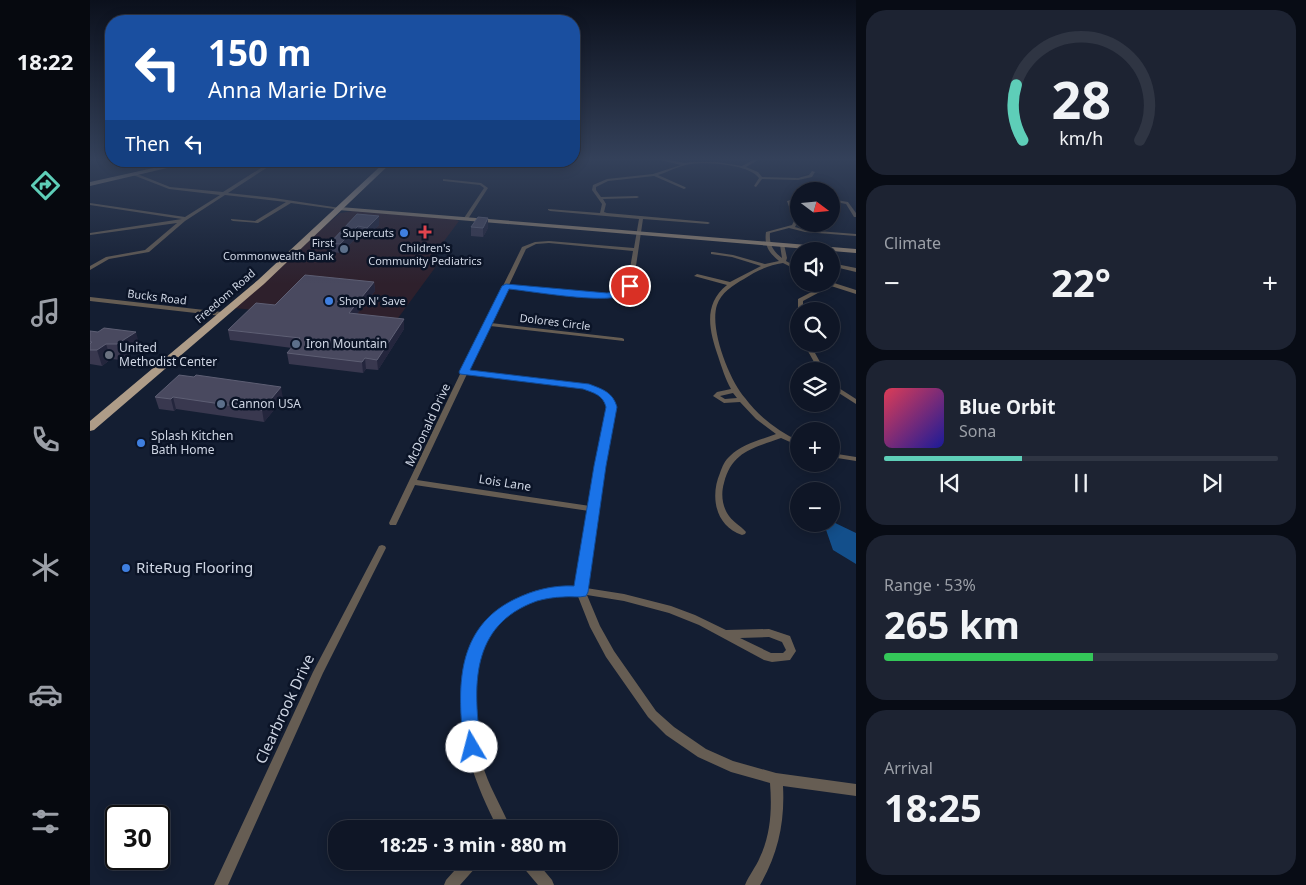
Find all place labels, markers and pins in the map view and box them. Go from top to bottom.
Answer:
place label: Supercuts [343,225,394,240]
marker: Children's Community Pediatrics [418,225,432,239]
marker: Supercuts [398,227,410,239]
place label: First Commonwealth Bank [223,235,334,263]
place label: Children's Community Pediatrics [368,240,482,268]
marker: First Commonwealth Bank [338,243,350,255]
pin [609,265,651,307]
place label: Shop N' Save [339,293,406,308]
marker: Shop N' Save [323,295,335,307]
place label: Iron Mountain [306,335,387,352]
marker: Iron Mountain [290,338,302,350]
place label: United Methodist Center [119,339,217,370]
marker: United Methodist Center [103,349,115,361]
place label: Cannon USA [231,395,301,412]
marker: Cannon USA [215,398,227,410]
place label: Splash Kitchen Bath Home [151,427,233,458]
marker: Splash Kitchen Bath Home [135,437,147,449]
place label: RiteRug Flooring [136,557,253,577]
marker: RiteRug Flooring [120,562,132,574]

